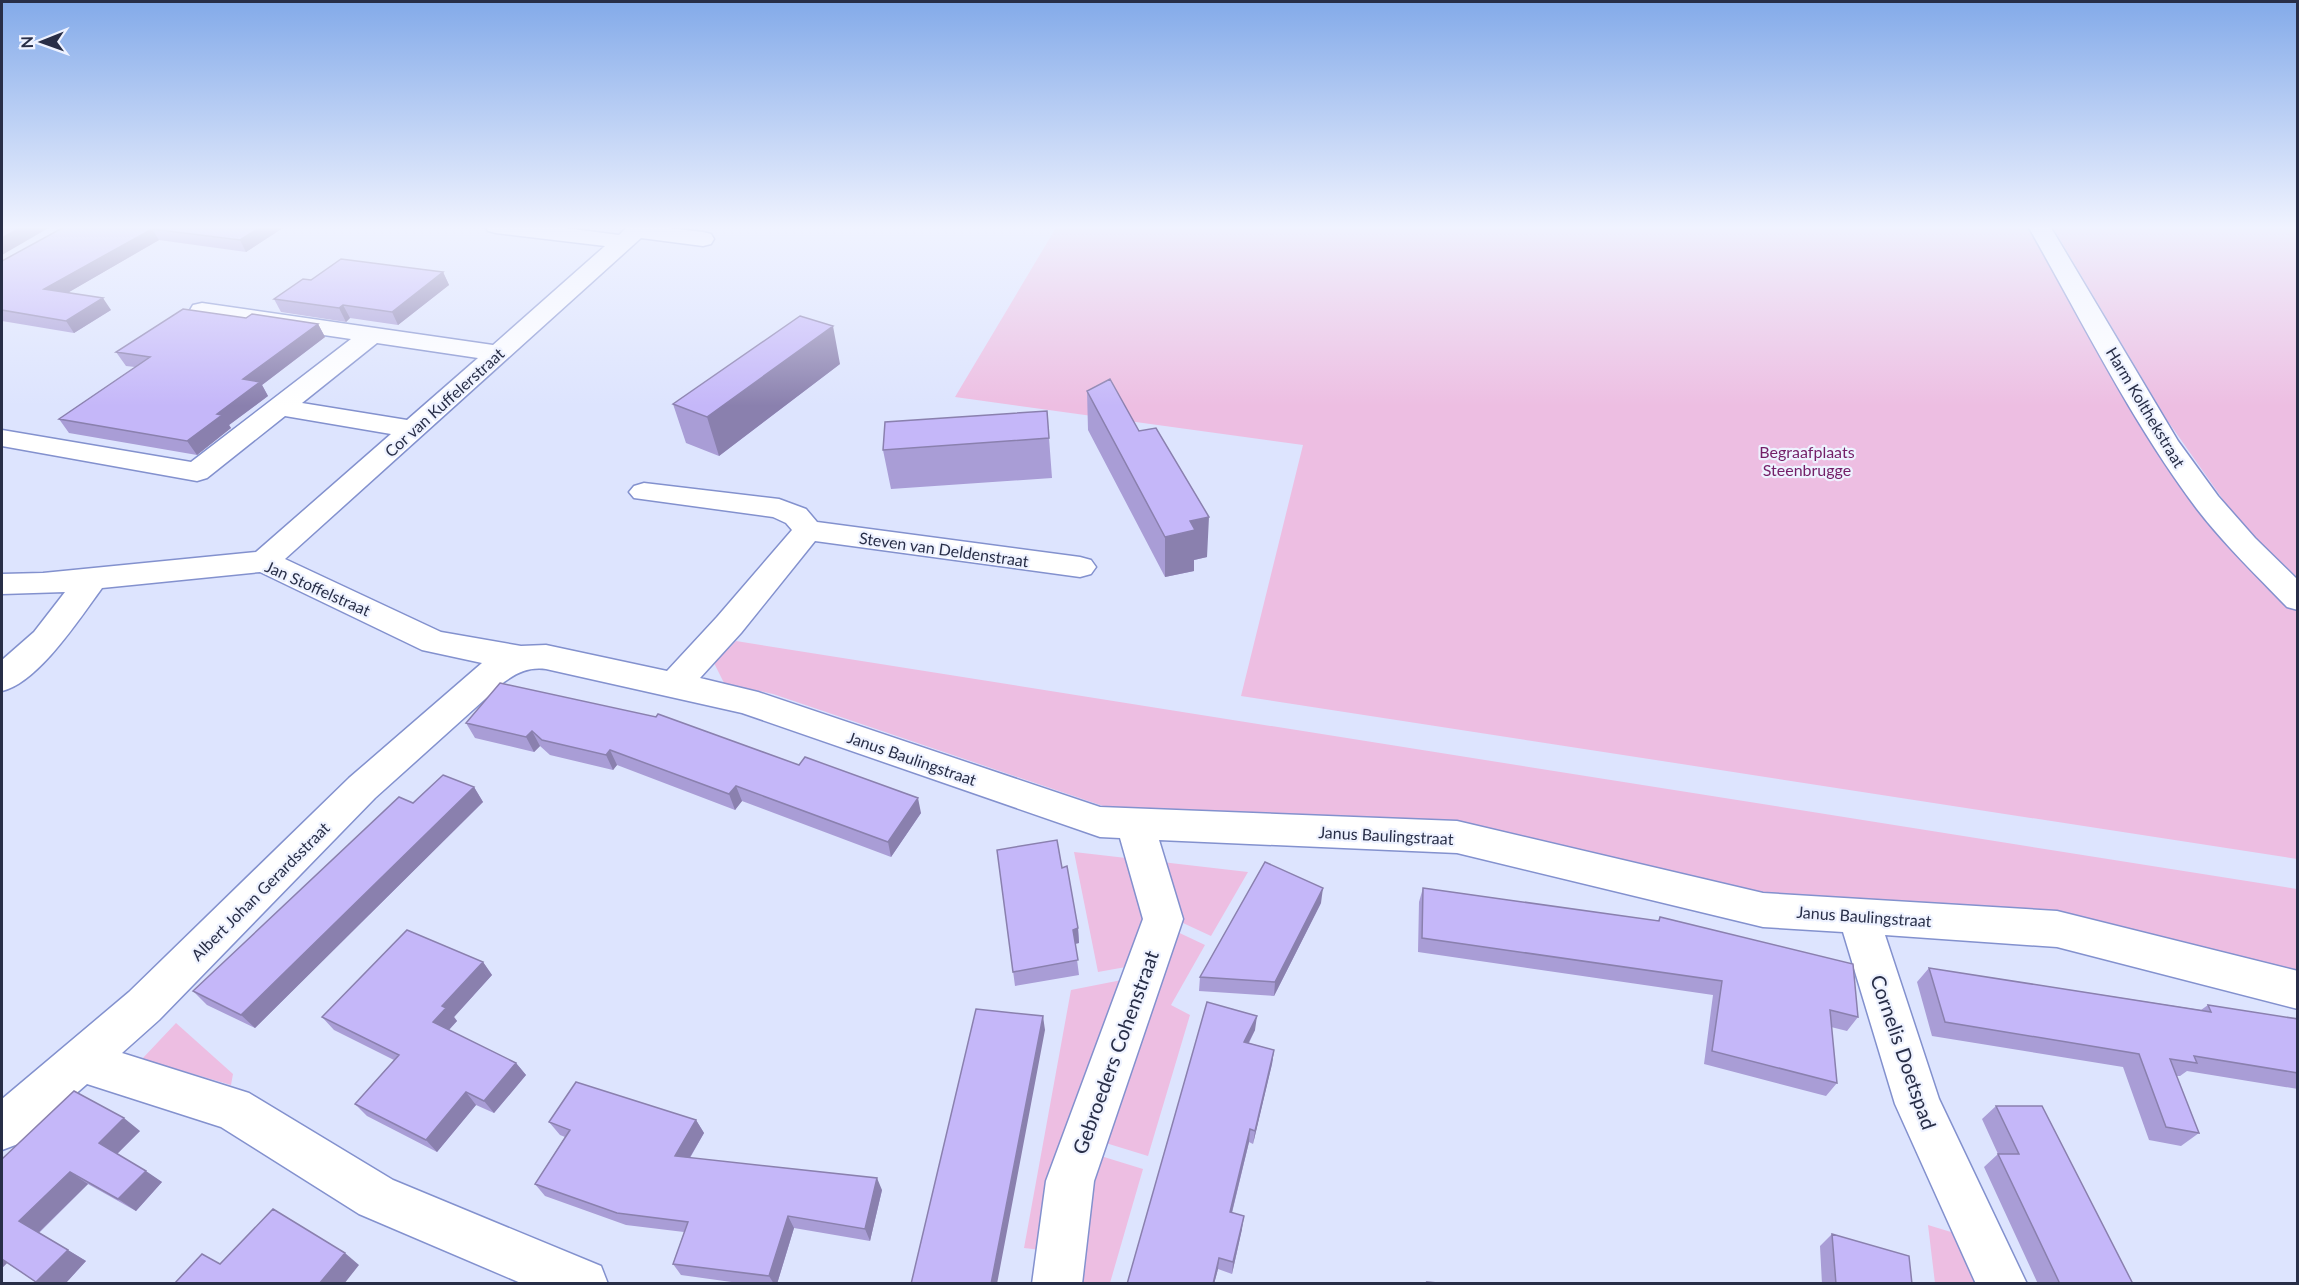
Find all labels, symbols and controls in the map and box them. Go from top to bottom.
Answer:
north arrow [12,12,72,72]
text: N [17,36,36,49]
street label: Cor van Kuffelerstraat [381,343,508,460]
street label: Harm Kolthekstraat [2103,343,2190,471]
park label: Begraafplaats Steenbrugge [1759,442,1855,479]
street label: Steven van Deldenstraat [858,528,1030,570]
street label: Jan Stoffelstraat [263,556,374,620]
street label: Janus Baulingstraat [845,727,979,789]
street label: Albert Johan Gerardsstraat [187,818,333,964]
street label: Janus Baulingstraat [1318,822,1454,848]
street label: Janus Baulingstraat [1796,902,1932,930]
street label: Gebroeders Cohenstraat [1067,947,1163,1157]
street label: Cornelis Doetspad [1866,972,1942,1132]

